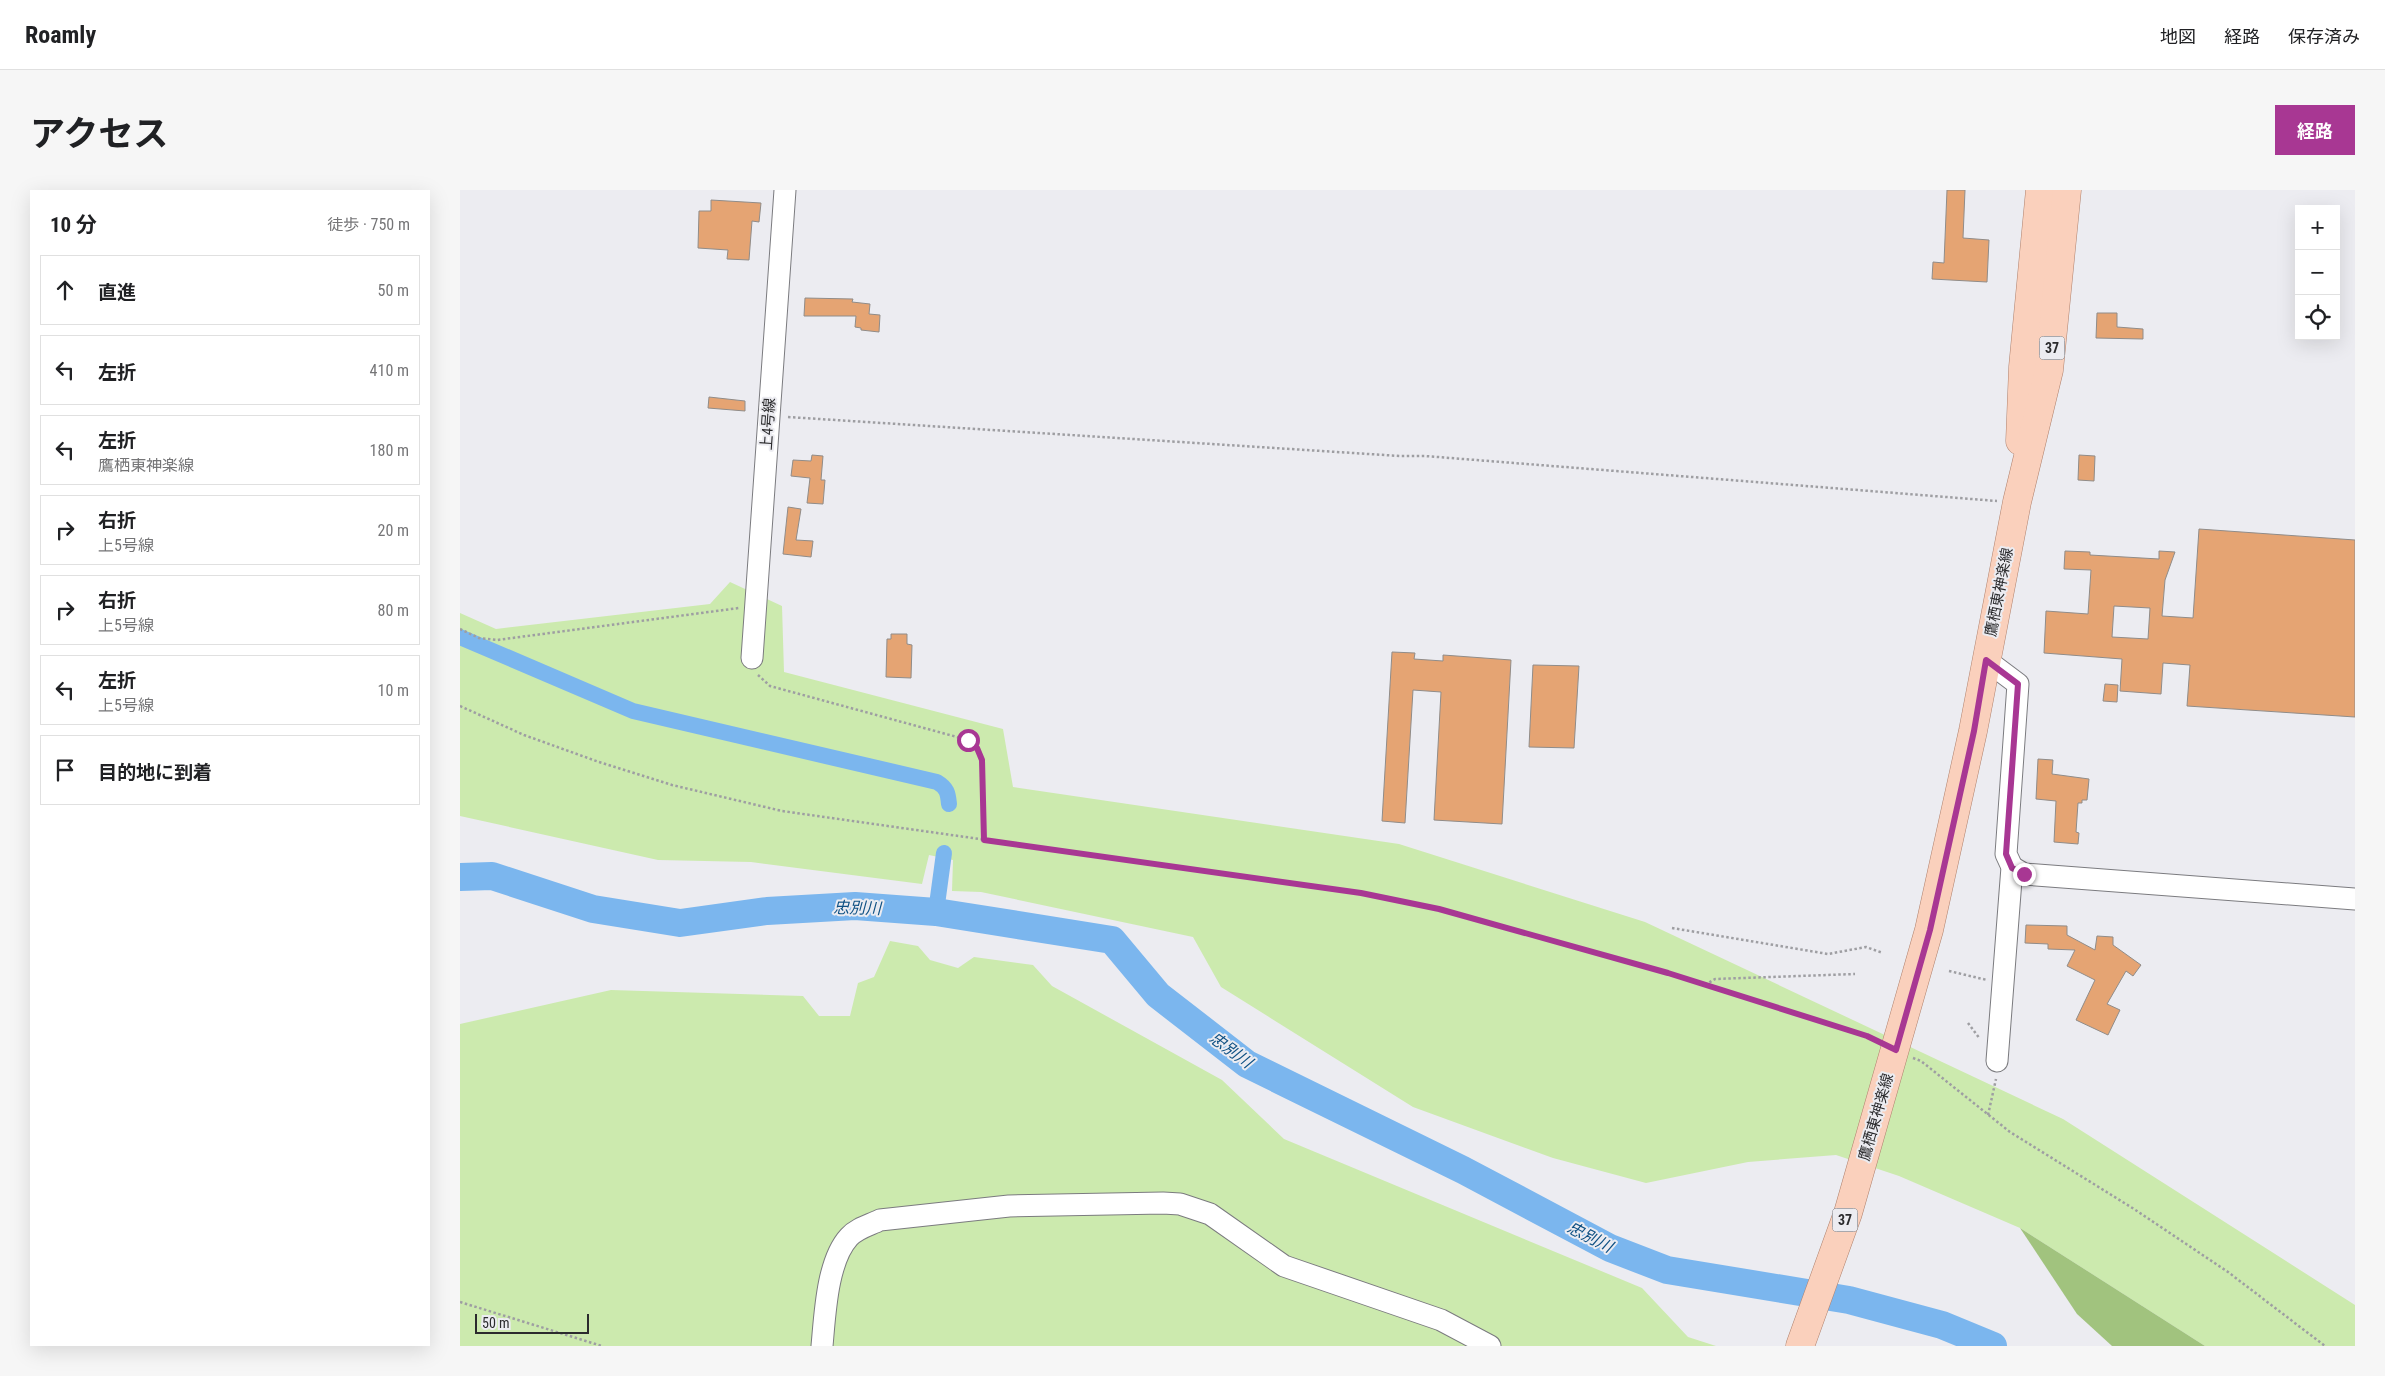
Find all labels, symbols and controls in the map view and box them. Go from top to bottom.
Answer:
text: Roamly [25,21,96,49]
text: 地図 [2160,26,2196,47]
text: 経路 [2224,26,2260,47]
text: 保存済み [2288,26,2360,47]
button: 経路 [2275,105,2355,155]
text: アクセス [30,114,168,155]
map controls [2295,205,2340,340]
button: + [2295,205,2340,250]
text: 10 分 [50,213,97,237]
text: 徒歩 · 750 m [327,215,410,234]
button: − [2295,250,2340,295]
icon: ahead [51,276,79,304]
text: 直進 [98,281,136,304]
text: 50 m [377,281,409,300]
button: locate [2295,295,2340,340]
road number: 37 [2040,336,2064,360]
icon: left [51,356,79,384]
text: 左折 [98,361,136,384]
text: 410 m [370,361,409,380]
street label: 上4号線 [757,397,779,451]
text: 左折 [98,429,136,452]
icon: left [51,436,79,464]
text: 180 m [370,441,409,460]
text: 鷹栖東神楽線 [98,456,194,475]
text: 右折 [98,509,136,532]
icon: right [51,516,79,544]
text: 20 m [377,521,409,540]
text: 上5号線 [98,536,154,555]
street label: 鷹栖東神楽線 [1982,546,2016,638]
text: 右折 [98,589,136,612]
icon: right [51,596,79,624]
text: 80 m [377,601,409,620]
text: 上5号線 [98,616,154,635]
text: 左折 [98,669,136,692]
icon: left [51,676,79,704]
text: 10 m [377,681,409,700]
text: 上5号線 [98,696,154,715]
route start [957,729,980,752]
icon: arrive [51,756,79,784]
text: 目的地に到着 [98,761,212,784]
route end [2013,863,2036,886]
water label: 忠別川 [833,898,883,918]
water label: 忠別川 [1206,1028,1258,1073]
street label: 鷹栖東神楽線 [1855,1071,1897,1163]
road number: 37 [1832,1208,1858,1232]
water label: 忠別川 [1564,1218,1617,1257]
scale bar [475,1311,589,1334]
text: 50 m [482,1315,510,1331]

